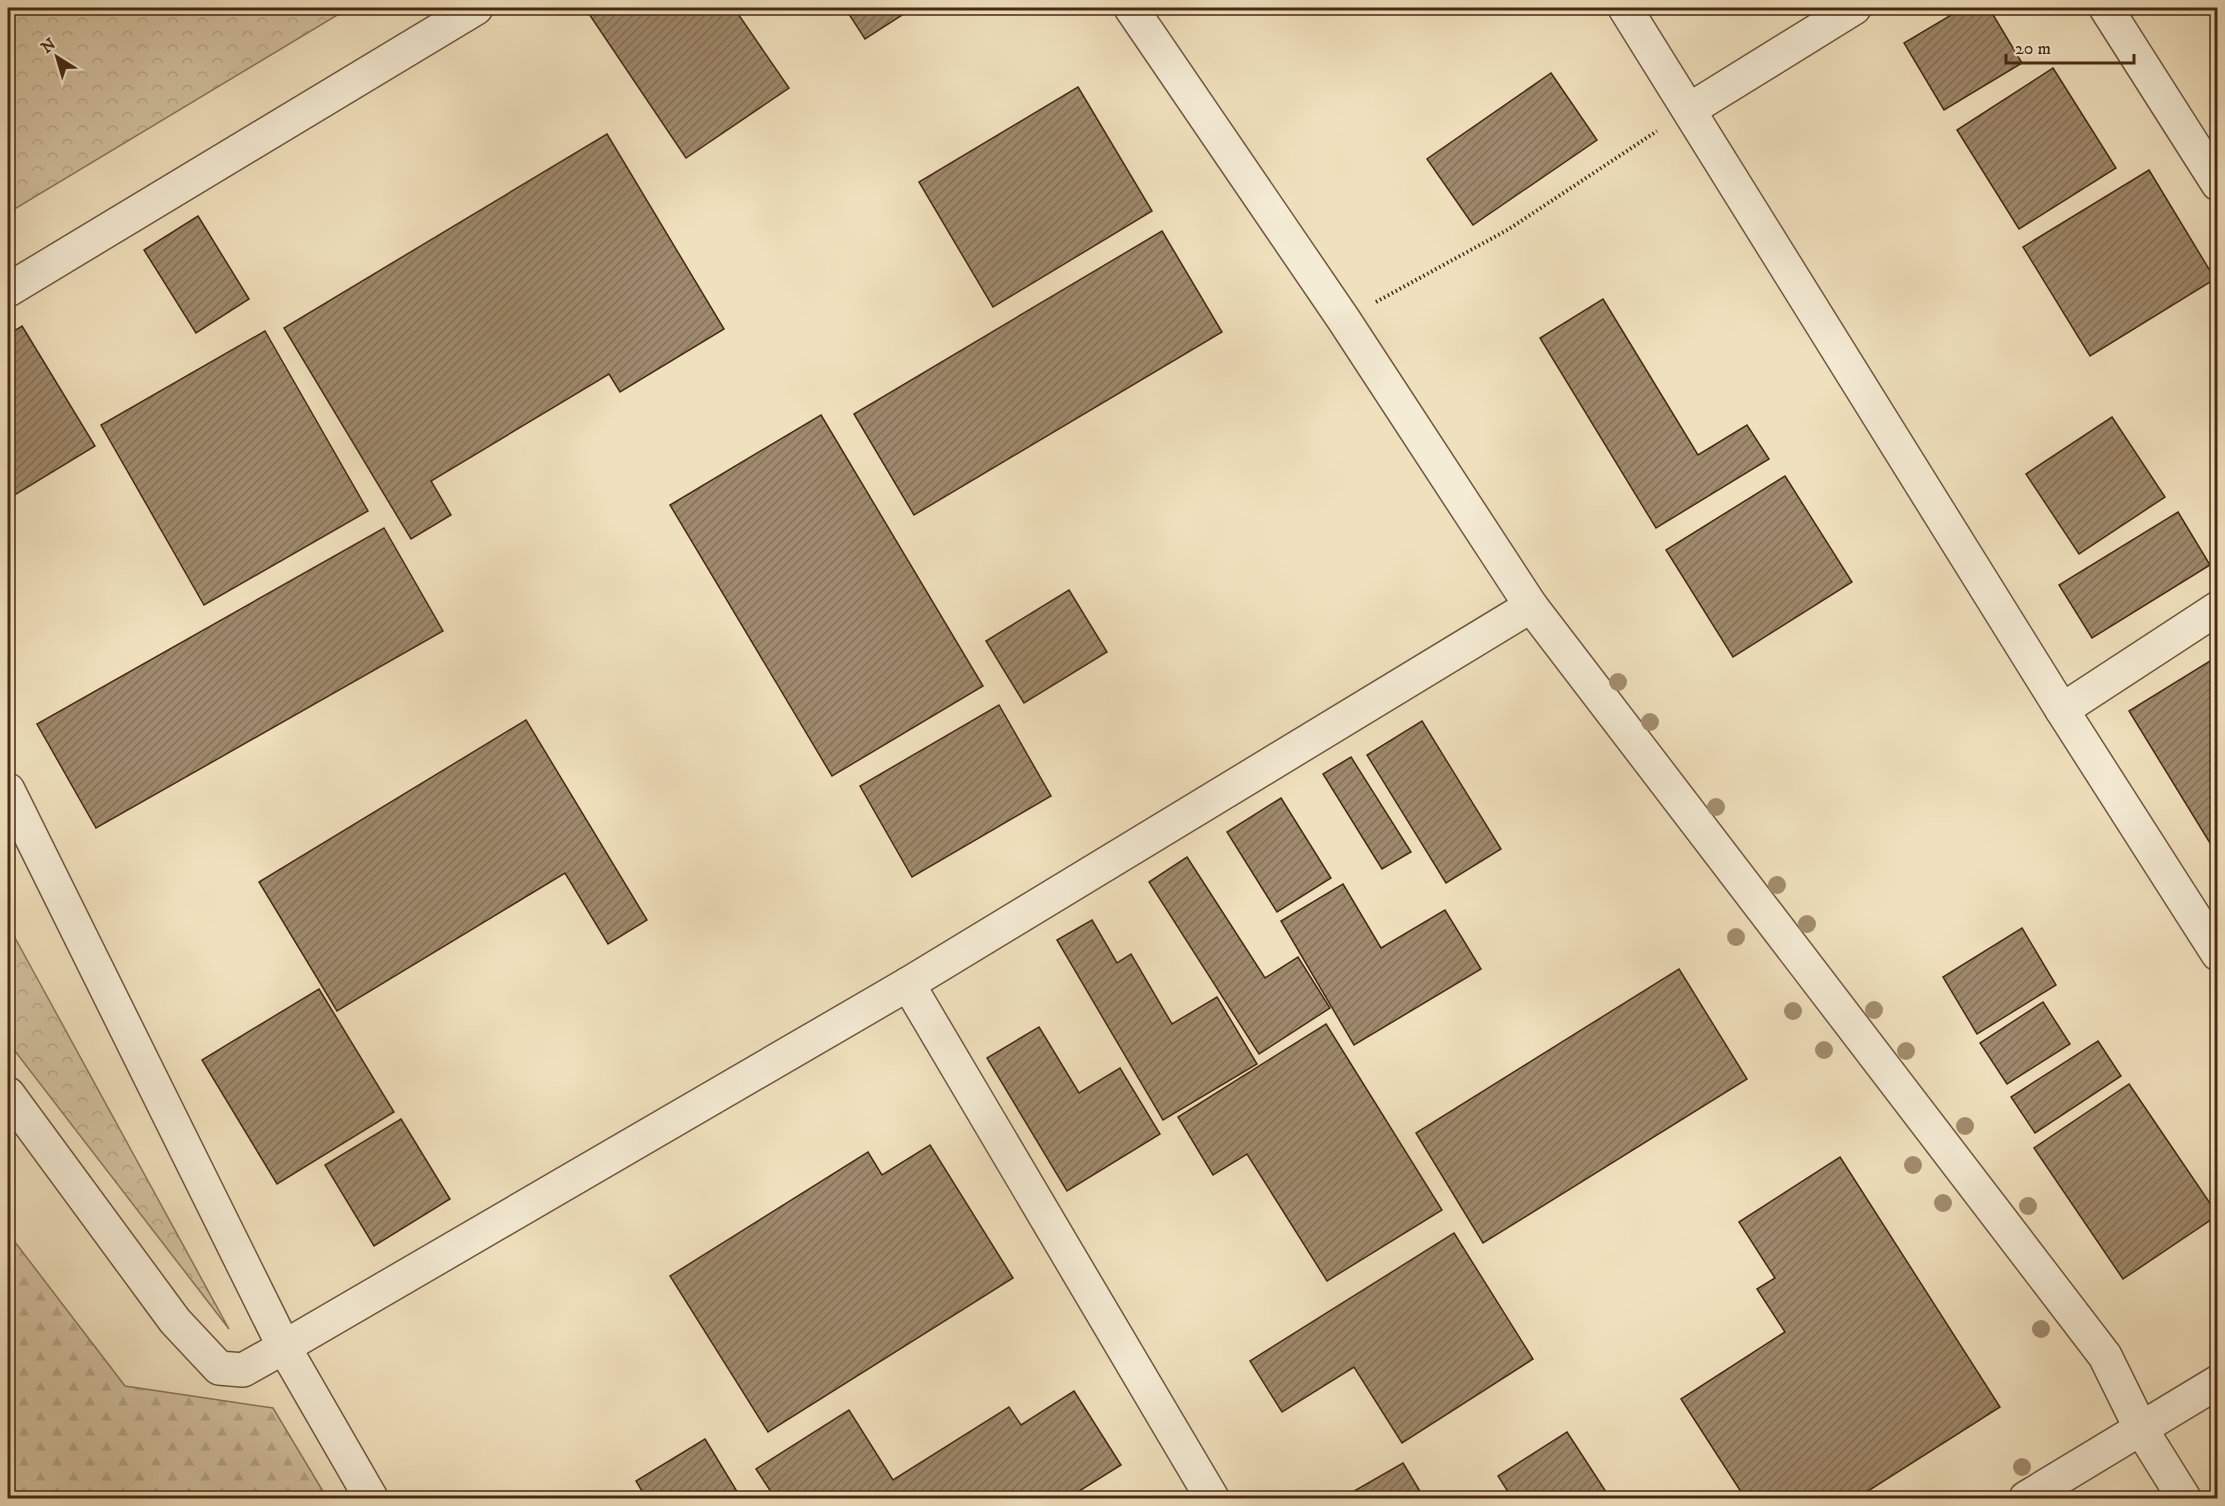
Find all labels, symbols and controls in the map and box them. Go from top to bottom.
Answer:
north arrow [27,27,87,87]
scale bar [2006,27,2134,65]
text: N [37,34,60,58]
text: 20 m [2015,38,2051,60]

